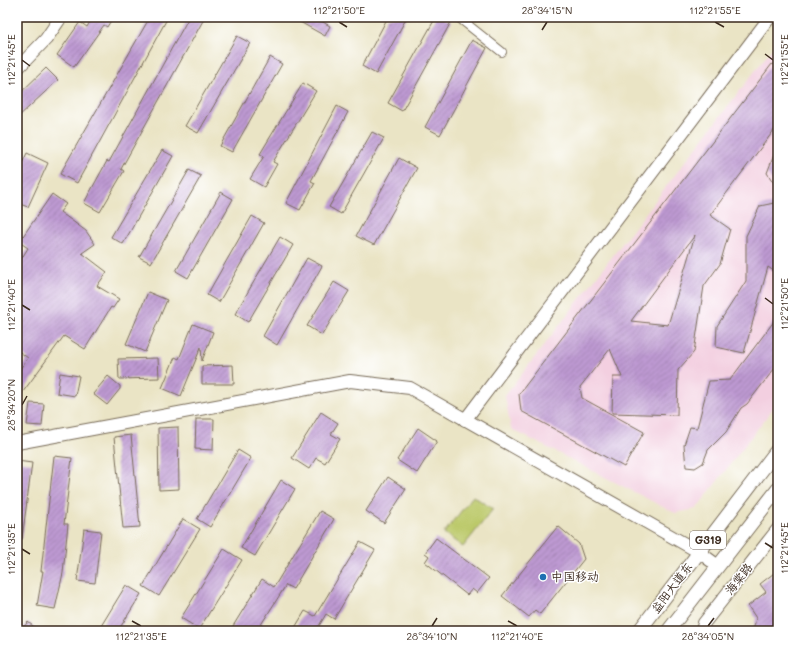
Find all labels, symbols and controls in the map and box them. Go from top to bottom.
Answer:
text: 112°21'50"E [313,3,365,17]
text: 28°34'15"N [522,3,572,17]
text: 112°21'55"E [689,3,741,17]
text: 112°21'45"E [4,34,18,86]
text: 112°21'55"E [777,34,791,86]
text: 112°21'50"E [777,278,791,330]
text: 112°21'40"E [4,279,18,331]
text: 28°34'20"N [4,379,18,431]
text: 112°21'45"E [777,522,791,574]
text: 112°21'35"E [4,523,18,575]
road number: G319 [690,531,726,549]
street label: 益阳大道东 [647,559,696,616]
street label: 海棠路 [721,559,756,597]
place label: 中国移动 [551,568,599,584]
marker: 中国移动 [538,572,548,582]
text: 112°21'35"E [115,629,167,643]
text: 28°34'10"N [407,629,457,643]
text: 112°21'40"E [491,629,543,643]
text: 28°34'05"N [682,629,734,643]

